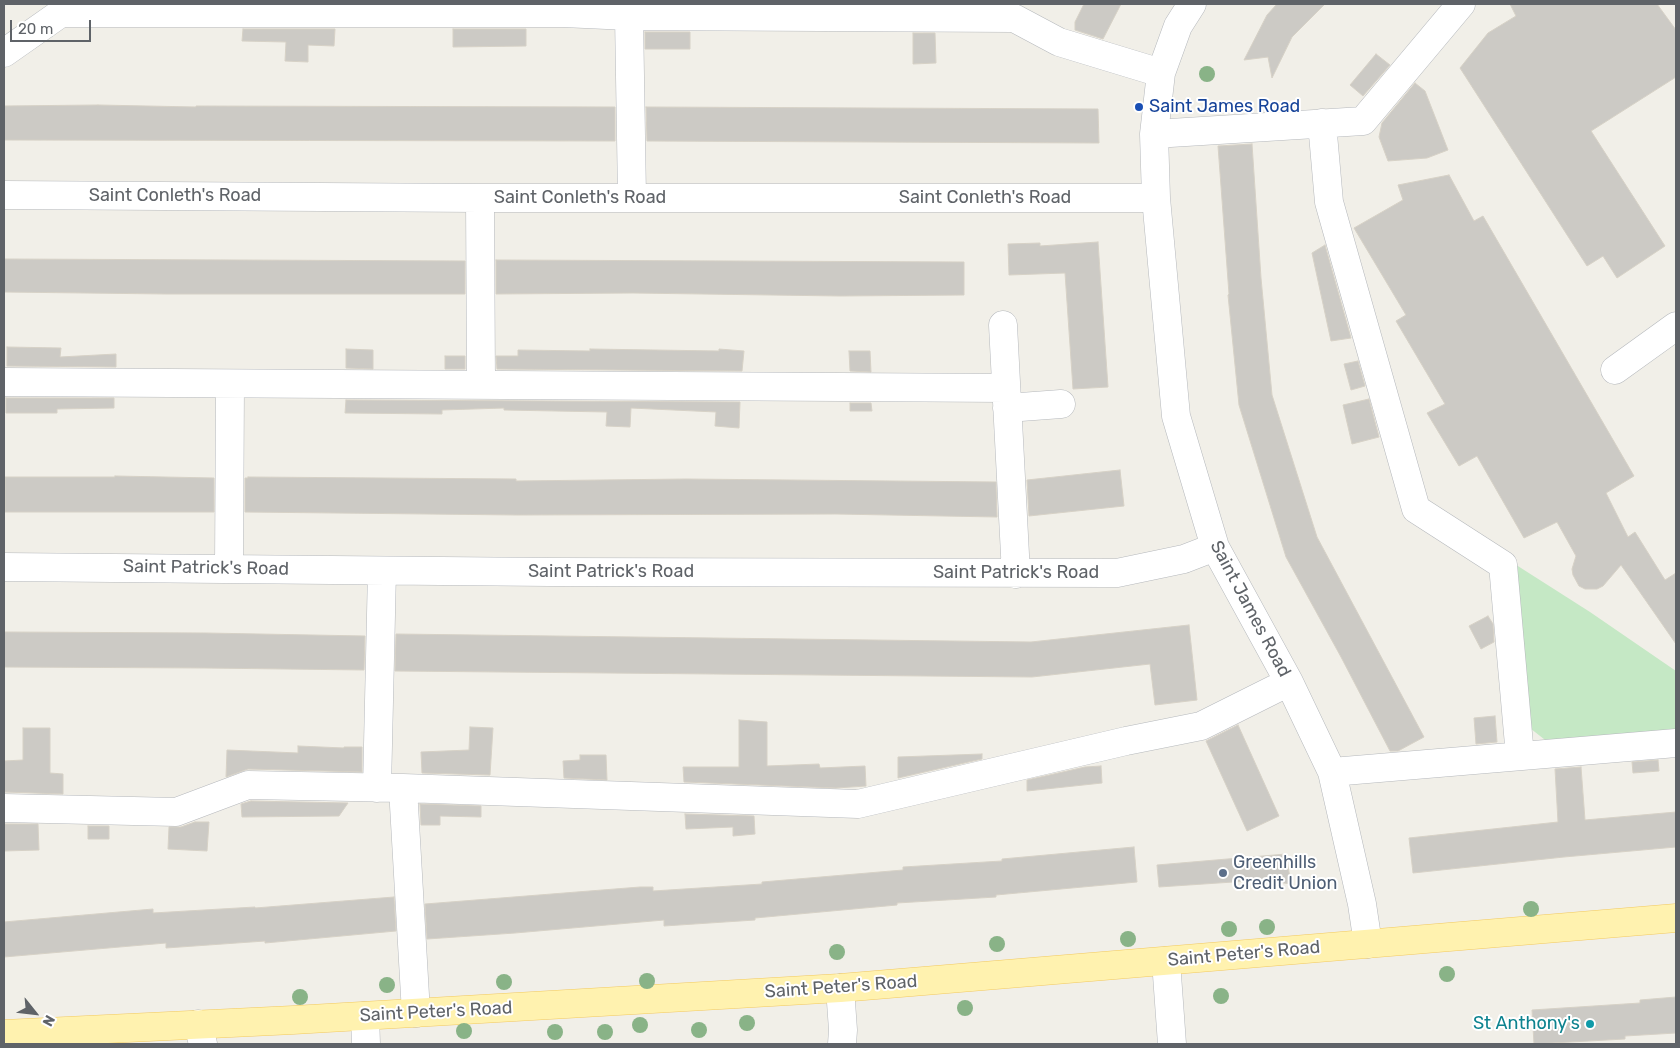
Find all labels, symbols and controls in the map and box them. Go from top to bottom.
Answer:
scale bar [12,10,94,42]
text: 20 m [18,20,53,38]
place label: Saint James Road [1149,96,1300,118]
marker: Saint James Road [1133,101,1145,113]
street label: Saint Conleth's Road [89,185,261,207]
street label: Saint Conleth's Road [494,187,666,209]
street label: Saint Conleth's Road [899,187,1071,209]
street label: Saint James Road [1205,537,1295,681]
street label: Saint Patrick's Road [123,556,289,580]
street label: Saint Patrick's Road [528,561,694,583]
street label: Saint Patrick's Road [933,562,1099,584]
place label: Greenhills Credit Union [1233,852,1337,894]
marker: Greenhills Credit Union [1217,867,1229,879]
street label: Saint Peter's Road [1167,937,1321,971]
street label: Saint Peter's Road [764,971,918,1003]
north arrow [10,988,60,1038]
street label: Saint Peter's Road [359,997,513,1027]
text: N [39,1012,58,1029]
place label: St Anthony's [1473,1013,1580,1035]
marker: St Anthony's [1584,1018,1596,1030]

